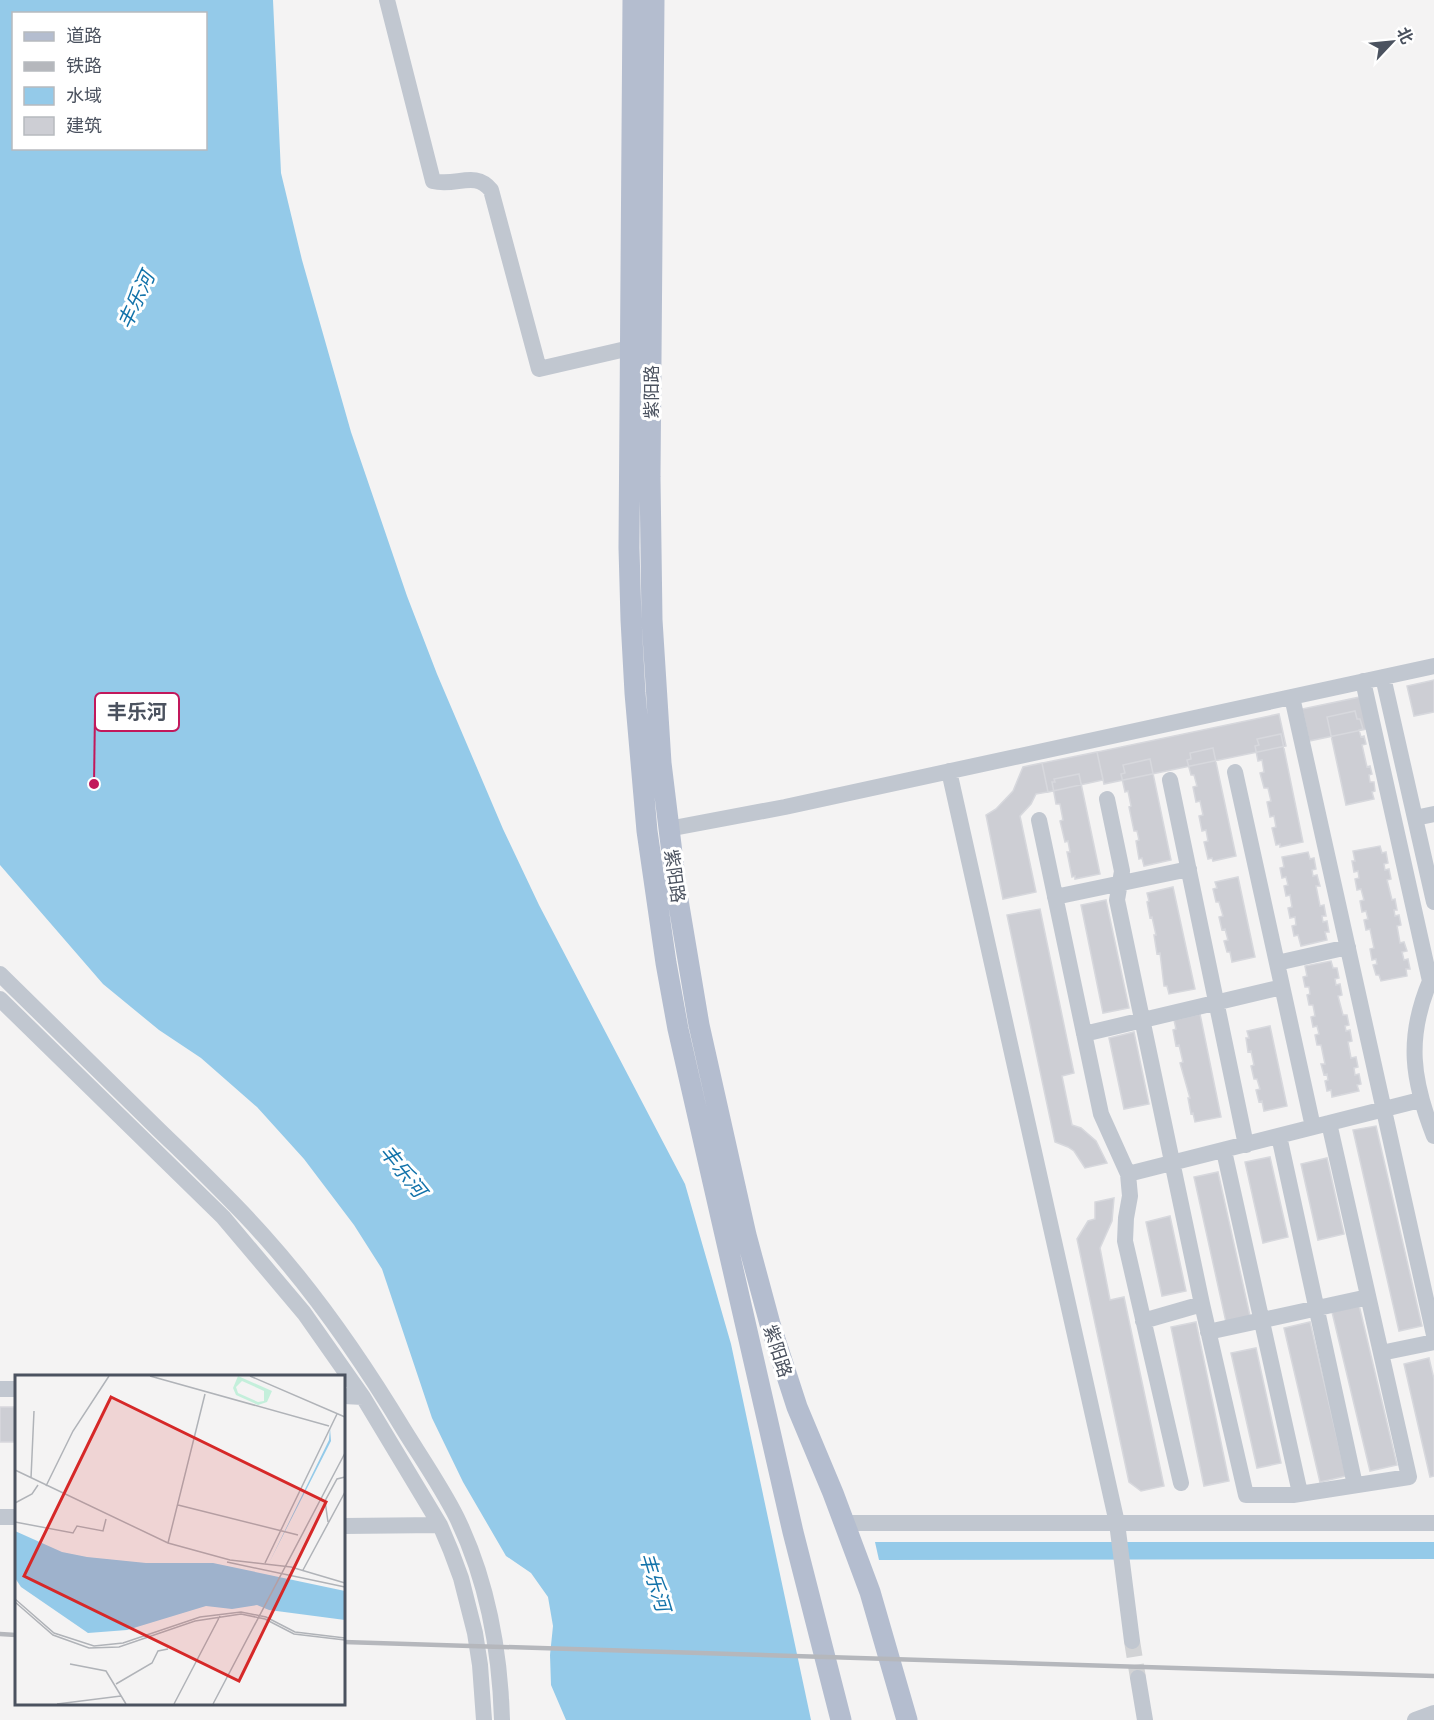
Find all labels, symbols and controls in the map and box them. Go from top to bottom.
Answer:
legend [12,12,207,150]
north arrow [1362,12,1422,72]
text: 北 [1393,24,1417,47]
text: 道路 [66,25,102,46]
text: 铁路 [66,55,102,76]
text: 水域 [66,85,102,106]
text: 建筑 [66,115,102,136]
water label: 丰乐河 [112,264,161,332]
street label: 紫阳路 [641,365,662,419]
callout: 丰乐河 [95,693,179,731]
text: 丰乐河 [107,700,167,724]
street label: 紫阳路 [661,848,689,904]
water label: 丰乐河 [375,1140,434,1205]
street label: 紫阳路 [760,1322,796,1380]
inset map [15,1375,345,1705]
water label: 丰乐河 [635,1550,676,1618]

